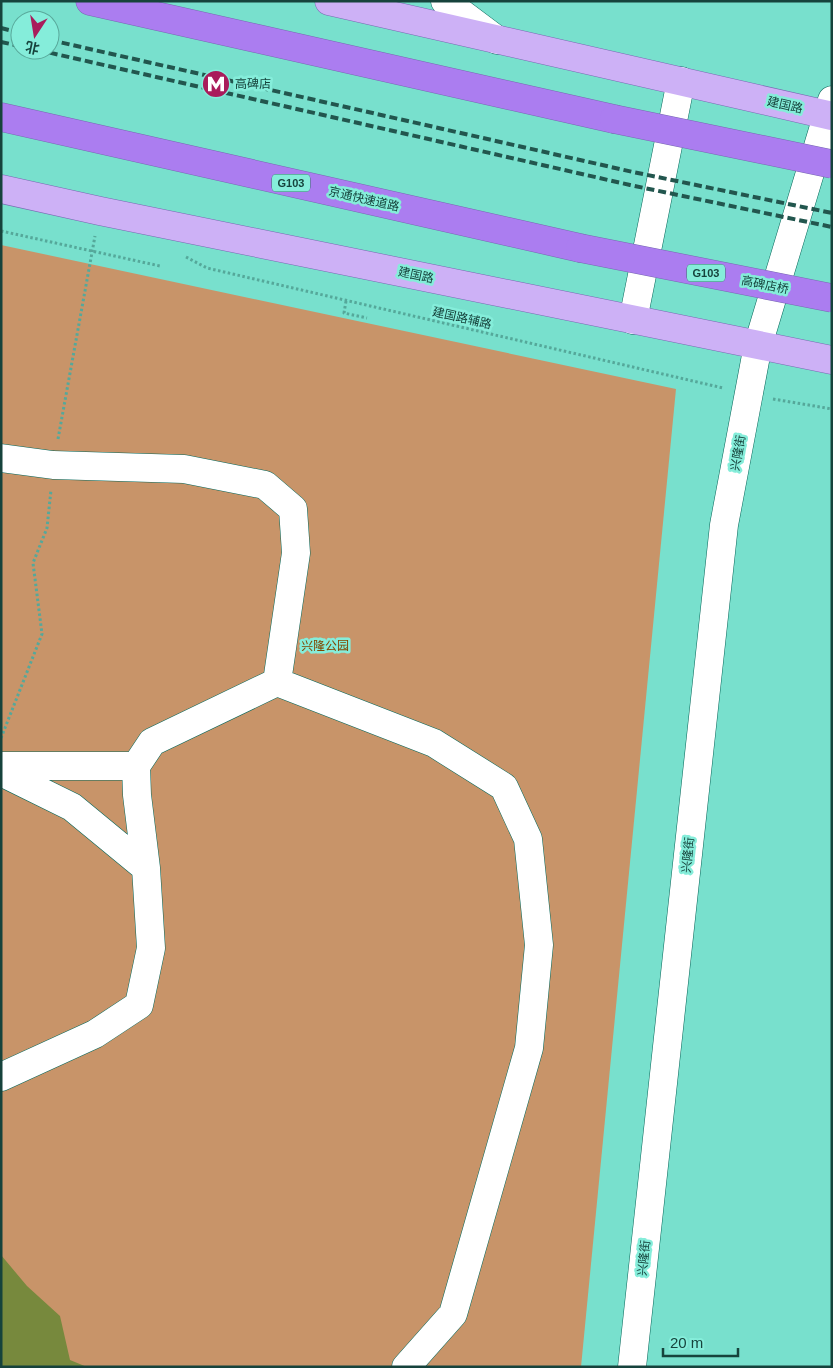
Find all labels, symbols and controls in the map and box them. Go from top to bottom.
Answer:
north arrow [10,10,60,60]
text: 北 [24,38,41,57]
metro station icon: 高碑店 [201,69,231,99]
place label: 高碑店 [235,77,271,91]
street label: 建国路 [766,94,804,116]
road number: G103 [272,174,310,192]
street label: 京通快速道路 [327,184,401,214]
street label: 建国路 [397,264,435,286]
road number: G103 [687,264,725,282]
street label: 高碑店桥 [740,274,790,296]
street label: 建国路辅路 [431,304,493,332]
street label: 兴隆街 [728,434,748,472]
park label: 兴隆公园 [301,639,349,653]
street label: 兴隆街 [679,836,697,874]
street label: 兴隆街 [635,1239,653,1277]
scale bar [663,1326,738,1358]
text: 20 m [670,1334,703,1351]

